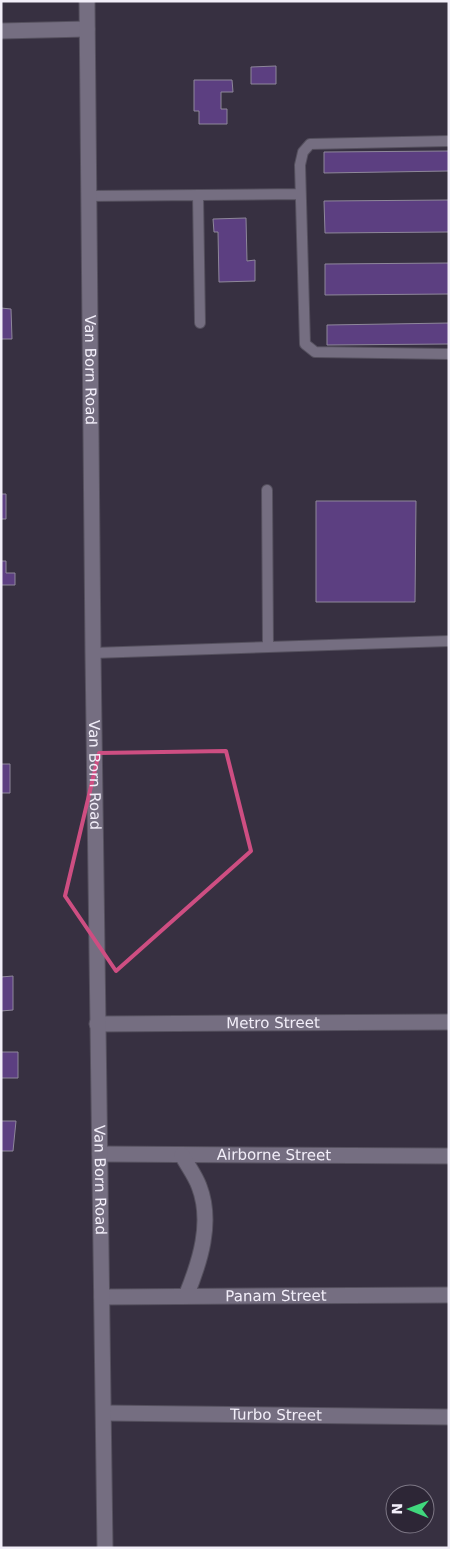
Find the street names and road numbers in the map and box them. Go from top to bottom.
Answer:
street label: Van Born Road [81,315,100,425]
street label: Van Born Road [85,720,104,830]
street label: Metro Street [226,1014,320,1032]
street label: Van Born Road [90,1125,110,1235]
street label: Airborne Street [217,1146,331,1164]
street label: Panam Street [225,1287,327,1305]
street label: Turbo Street [229,1405,322,1425]

